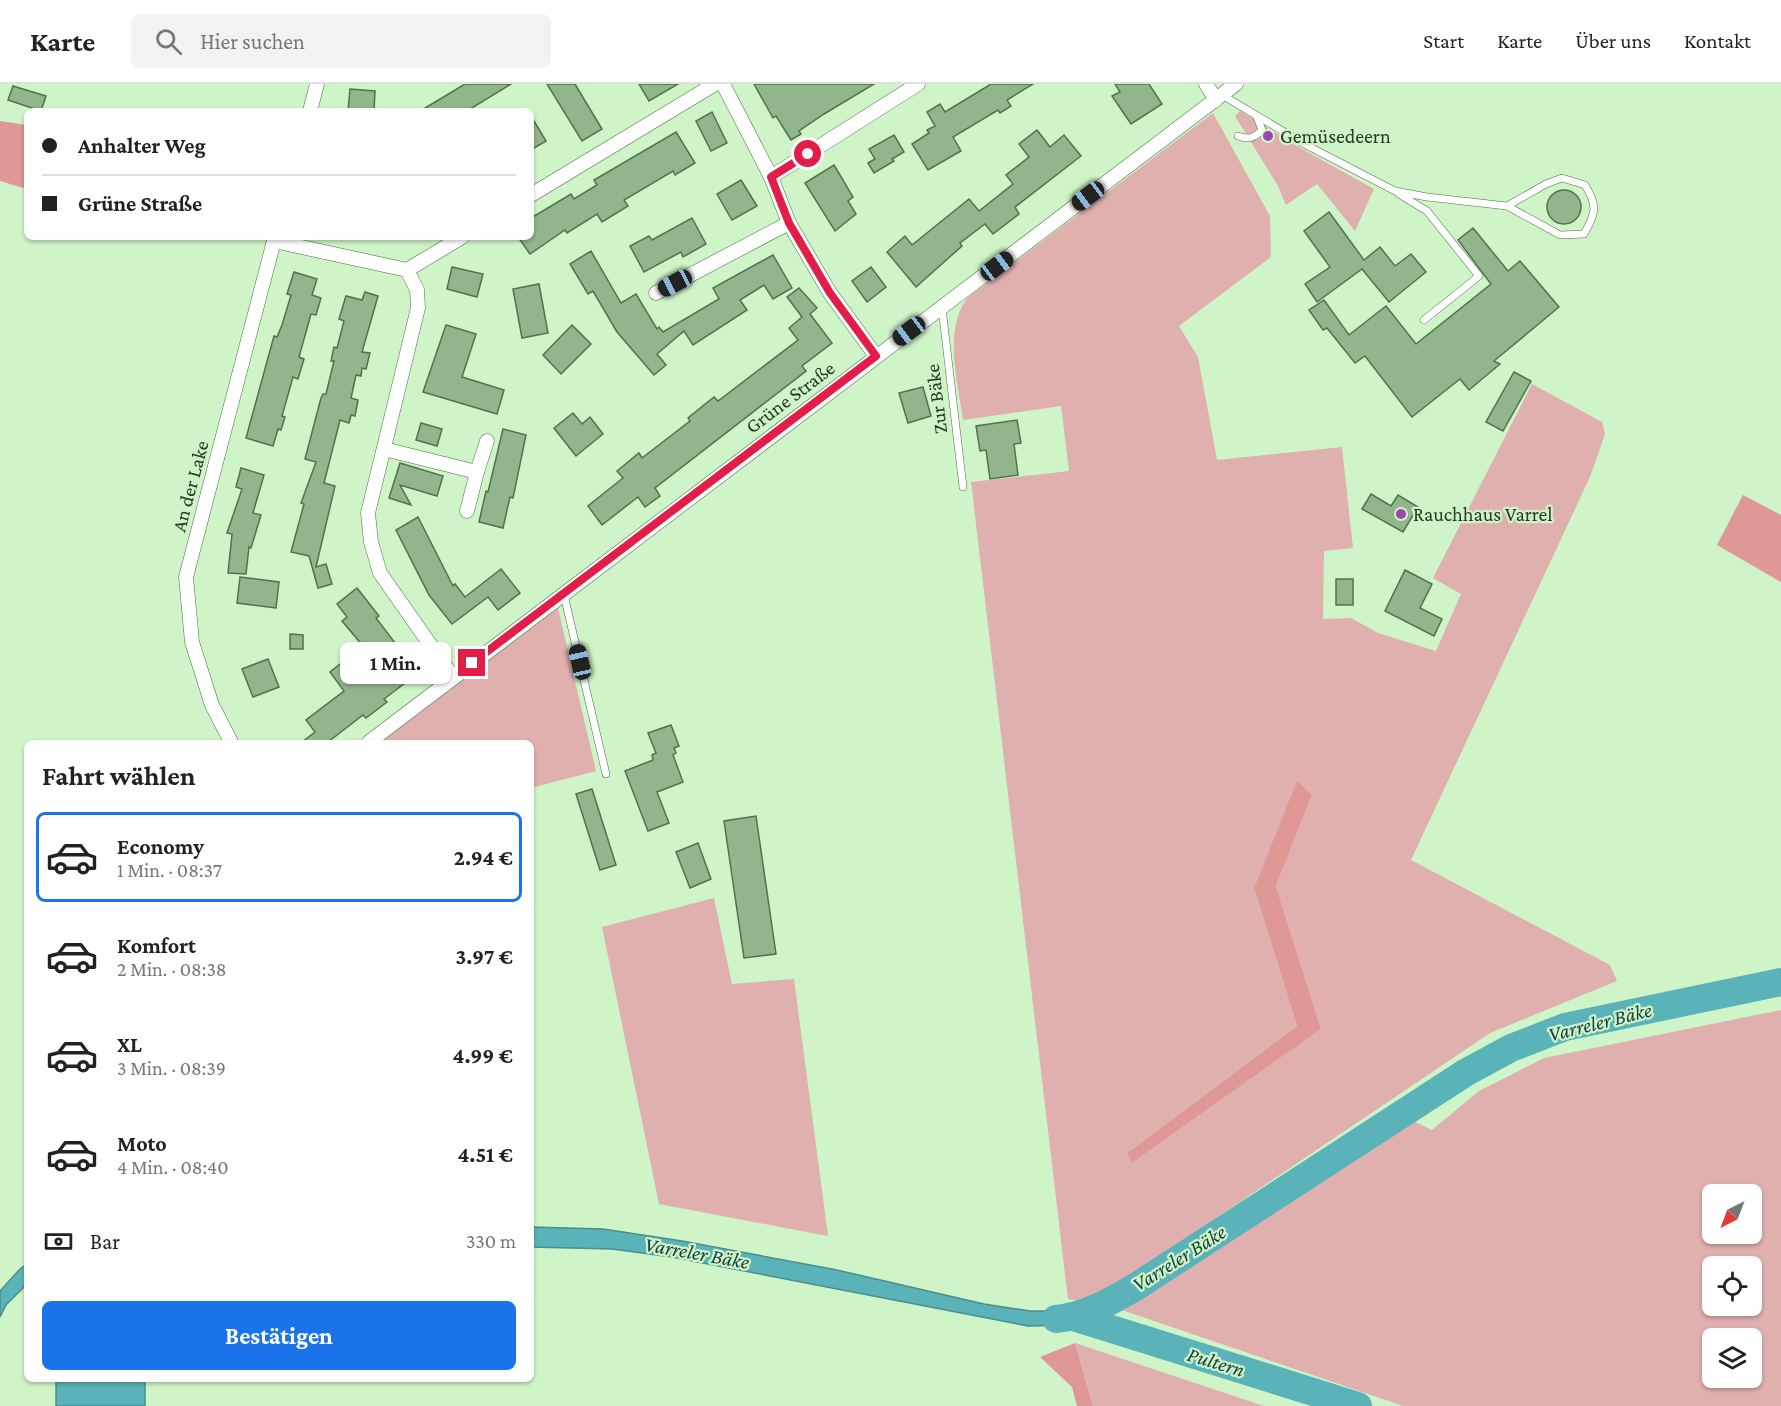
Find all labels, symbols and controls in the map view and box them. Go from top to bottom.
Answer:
search box [131,14,551,68]
icon: search [152,25,185,58]
text: Karte [30,26,95,57]
text: Hier suchen [200,29,305,54]
text: Start [1423,29,1464,53]
text: Karte [1497,29,1542,53]
text: Über uns [1575,29,1651,53]
text: Kontakt [1684,29,1751,53]
place label: Gemüsedeern [1280,125,1391,147]
marker: Gemüsedeern [1261,129,1275,143]
text: Anhalter Weg [78,133,206,158]
route start [794,140,821,167]
car [1068,178,1108,214]
text: Grüne Straße [78,191,202,216]
car [977,248,1017,284]
car [655,267,695,299]
car [889,313,929,349]
street label: Grüne Straße [741,356,839,438]
street label: Zur Bäke [921,363,951,435]
street label: An der Lake [167,438,213,534]
place label: Rauchhaus Varrel [1413,503,1553,525]
marker: Rauchhaus Varrel [1394,507,1408,521]
callout: 1 Min. [340,642,451,684]
car [567,642,593,682]
route end [458,649,485,676]
text: 1 Min. [370,652,421,674]
text: Fahrt wählen [42,761,195,791]
icon: car [45,830,99,884]
text: Economy [117,834,204,859]
text: 2.94 € [454,845,513,870]
text: 1 Min. · 08:37 [117,859,222,881]
icon: car [45,929,99,983]
text: Komfort [117,933,196,958]
text: 3.97 € [456,944,513,969]
text: 2 Min. · 08:38 [117,958,227,980]
water label: Varreler Bäke [1546,998,1654,1046]
icon: car [45,1028,99,1082]
text: XL [117,1032,142,1057]
text: 4.99 € [453,1043,513,1068]
text: 3 Min. · 08:39 [117,1057,226,1079]
icon: car [45,1127,99,1181]
text: Moto [117,1131,167,1156]
text: 4.51 € [457,1142,513,1167]
text: 4 Min. · 08:40 [117,1156,229,1178]
north arrow [1702,1184,1762,1244]
map controls [1702,1184,1762,1388]
water label: Varreler Bäke [1128,1220,1230,1296]
icon: cash [42,1225,75,1258]
text: Bar [90,1229,120,1254]
text: 330 m [466,1230,516,1252]
water label: Varreler Bäke [643,1232,751,1274]
button: locate [1702,1256,1762,1316]
button: Bestätigen [42,1301,516,1370]
button: layers [1702,1328,1762,1388]
water label: Pultern [1185,1342,1247,1382]

